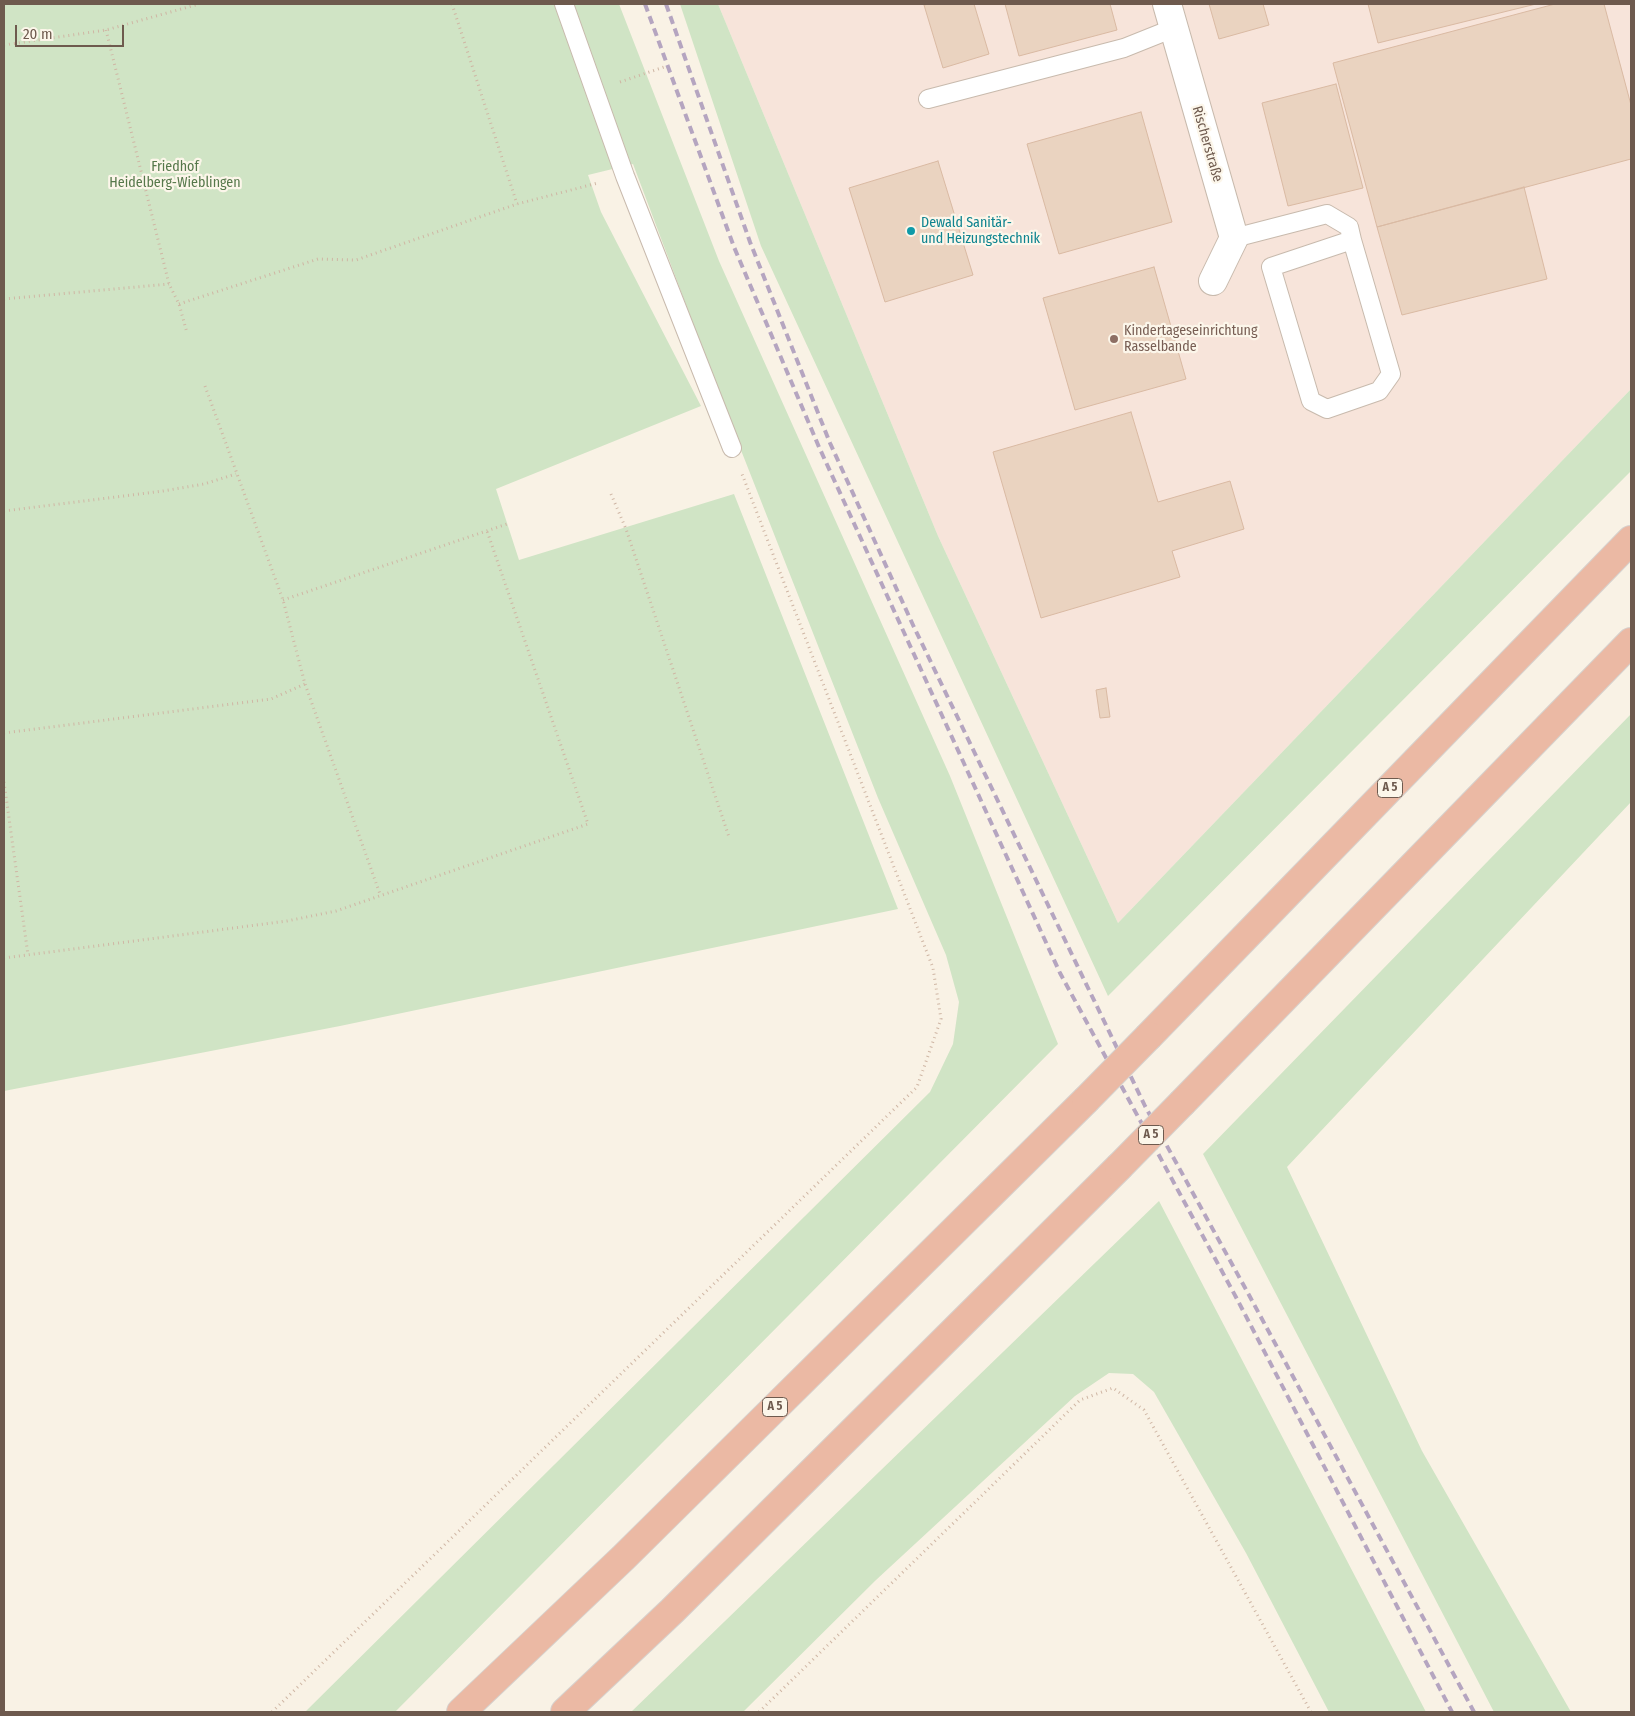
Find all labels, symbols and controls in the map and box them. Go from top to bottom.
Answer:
scale bar [18,15,126,47]
text: 20 m [23,25,53,43]
street label: Rischerstraße [1188,104,1226,184]
park label: Friedhof Heidelberg-Wieblingen [109,159,241,192]
place label: Dewald Sanitär- und Heizungstechnik [921,215,1040,248]
marker: Dewald Sanitär- und Heizungstechnik [905,225,917,237]
place label: Kindertageseinrichtung Rasselbande [1124,323,1258,356]
marker: Kindertageseinrichtung Rasselbande [1108,333,1120,345]
road number: A 5 [1378,778,1402,798]
road number: A 5 [1138,1126,1164,1144]
road number: A 5 [762,1398,788,1416]

